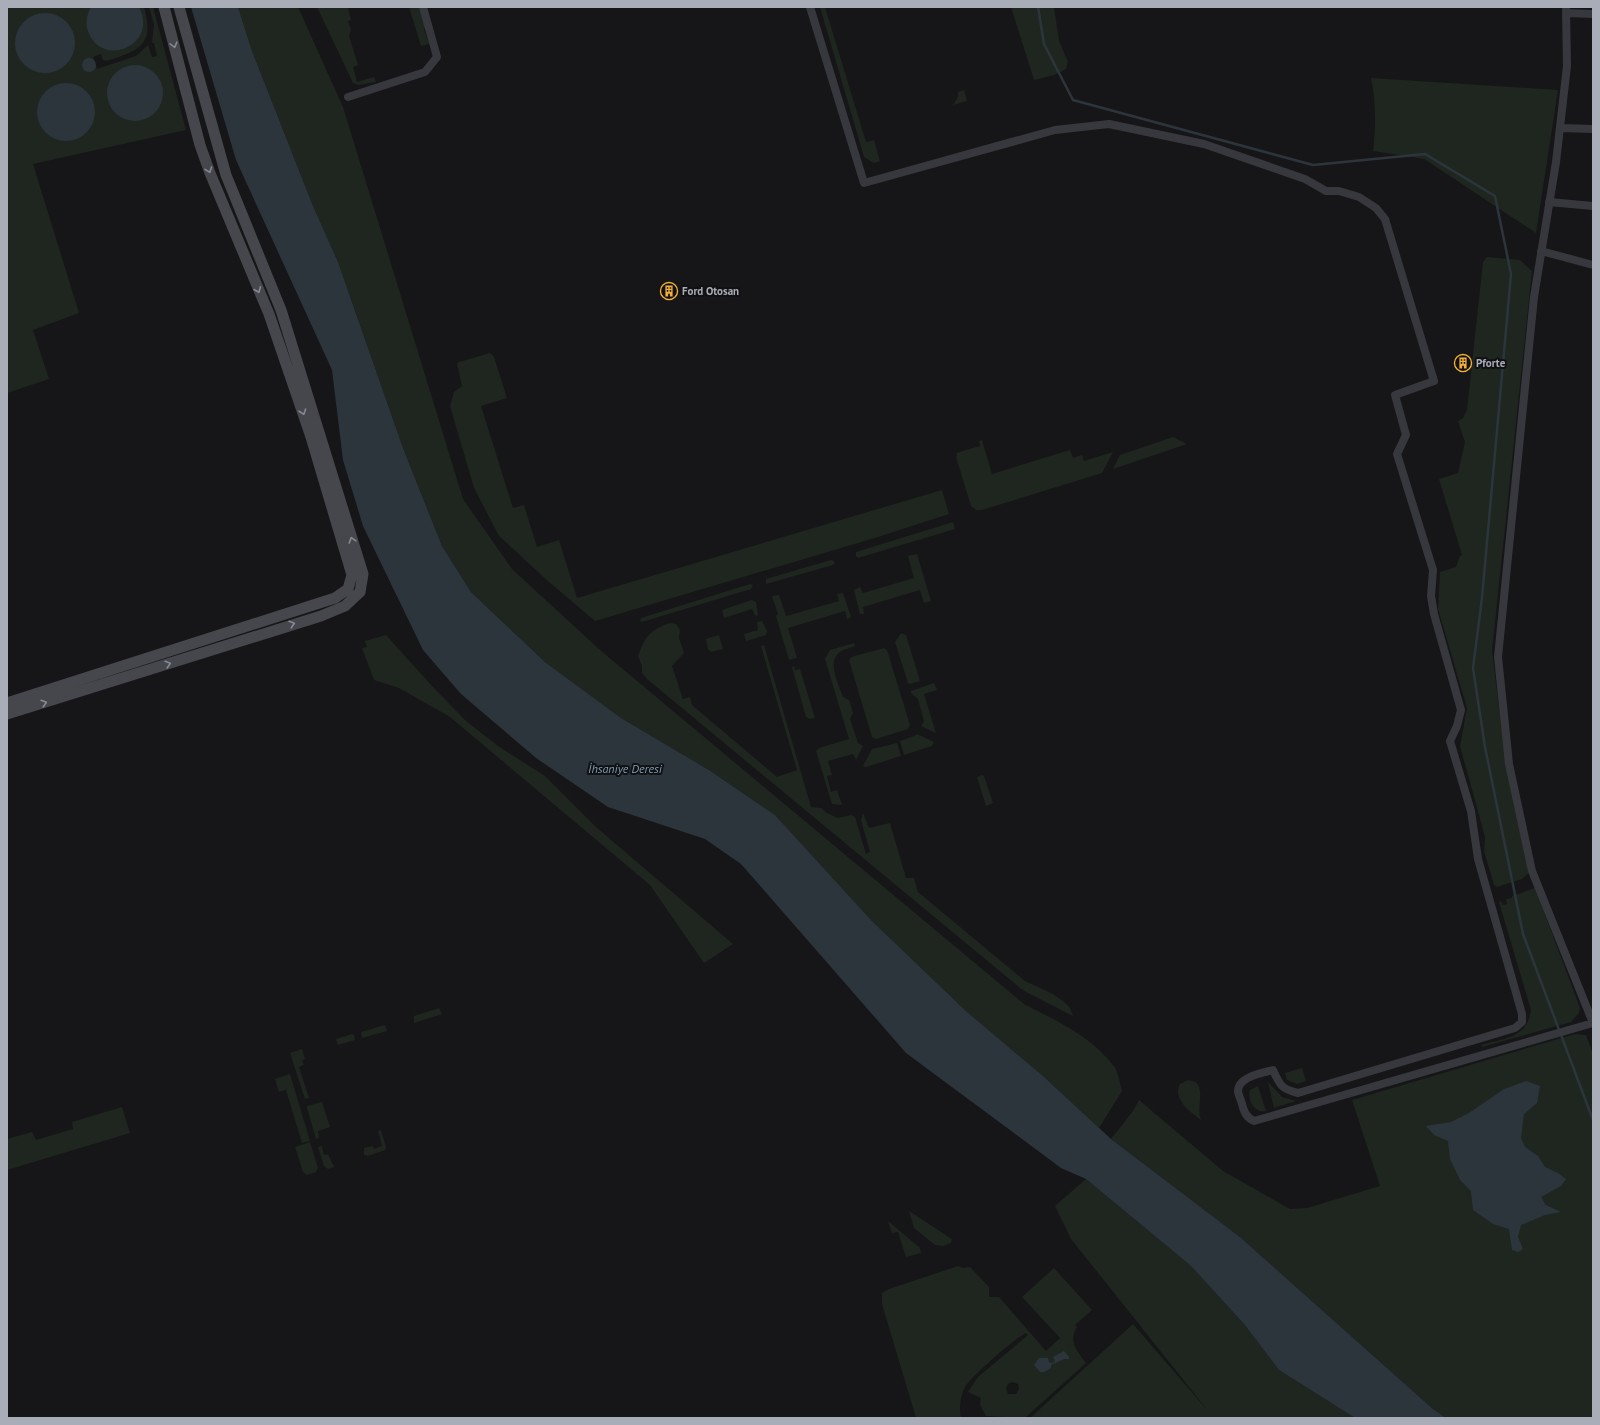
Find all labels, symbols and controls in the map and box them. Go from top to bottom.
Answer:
one-way arrow [169,42,177,48]
one-way arrow [204,166,212,173]
building icon: Ford Otosan [659,281,679,301]
place label: Ford Otosan [682,284,739,298]
one-way arrow [254,286,262,293]
building icon: Pforte [1453,353,1473,373]
place label: Pforte [1476,356,1506,370]
one-way arrow [298,409,306,416]
one-way arrow [348,537,357,544]
one-way arrow [289,621,296,629]
one-way arrow [165,660,172,668]
one-way arrow [41,699,48,707]
water label: İhsaniye Deresi [588,761,663,776]

